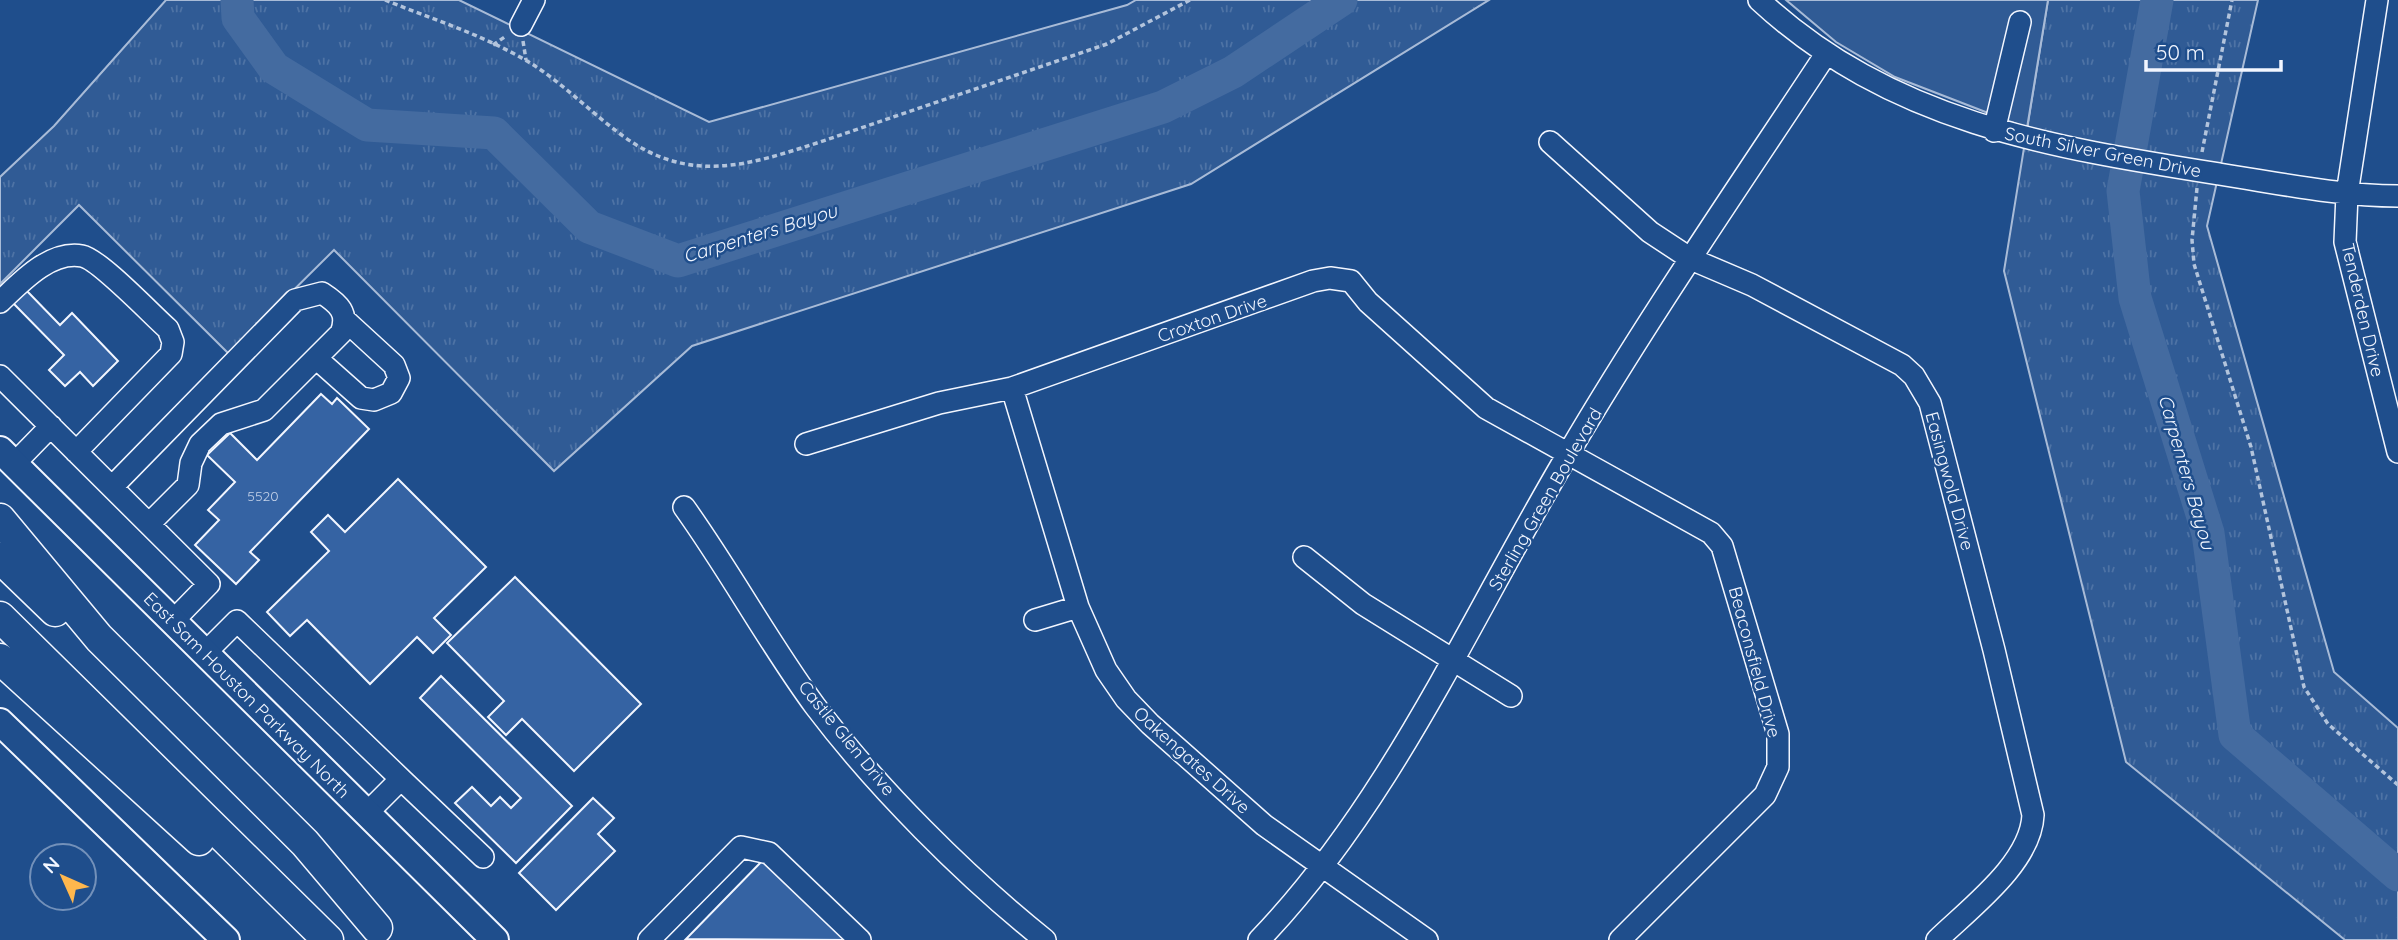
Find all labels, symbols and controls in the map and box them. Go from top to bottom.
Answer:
scale bar [2146,28,2281,72]
text: 50 m [2156,39,2205,65]
street label: South Silver Green Drive [2003,122,2203,182]
water label: Carpenters Bayou [680,198,841,268]
street label: Tenderden Drive [2336,241,2390,379]
street label: Croxton Drive [1154,289,1270,347]
water label: Carpenters Bayou [2153,392,2221,553]
street label: Sterling Green Boulevard [1483,404,1607,594]
street label: Easingwold Drive [1920,409,1980,553]
house number: 5520 [247,487,279,505]
street label: Beaconsfield Drive [1724,584,1786,740]
street label: East Sam Houston Parkway North [139,587,355,803]
street label: Castle Glen Drive [794,676,900,800]
street label: Oakengates Drive [1129,701,1255,819]
north arrow [28,842,98,912]
text: N [38,852,64,878]

